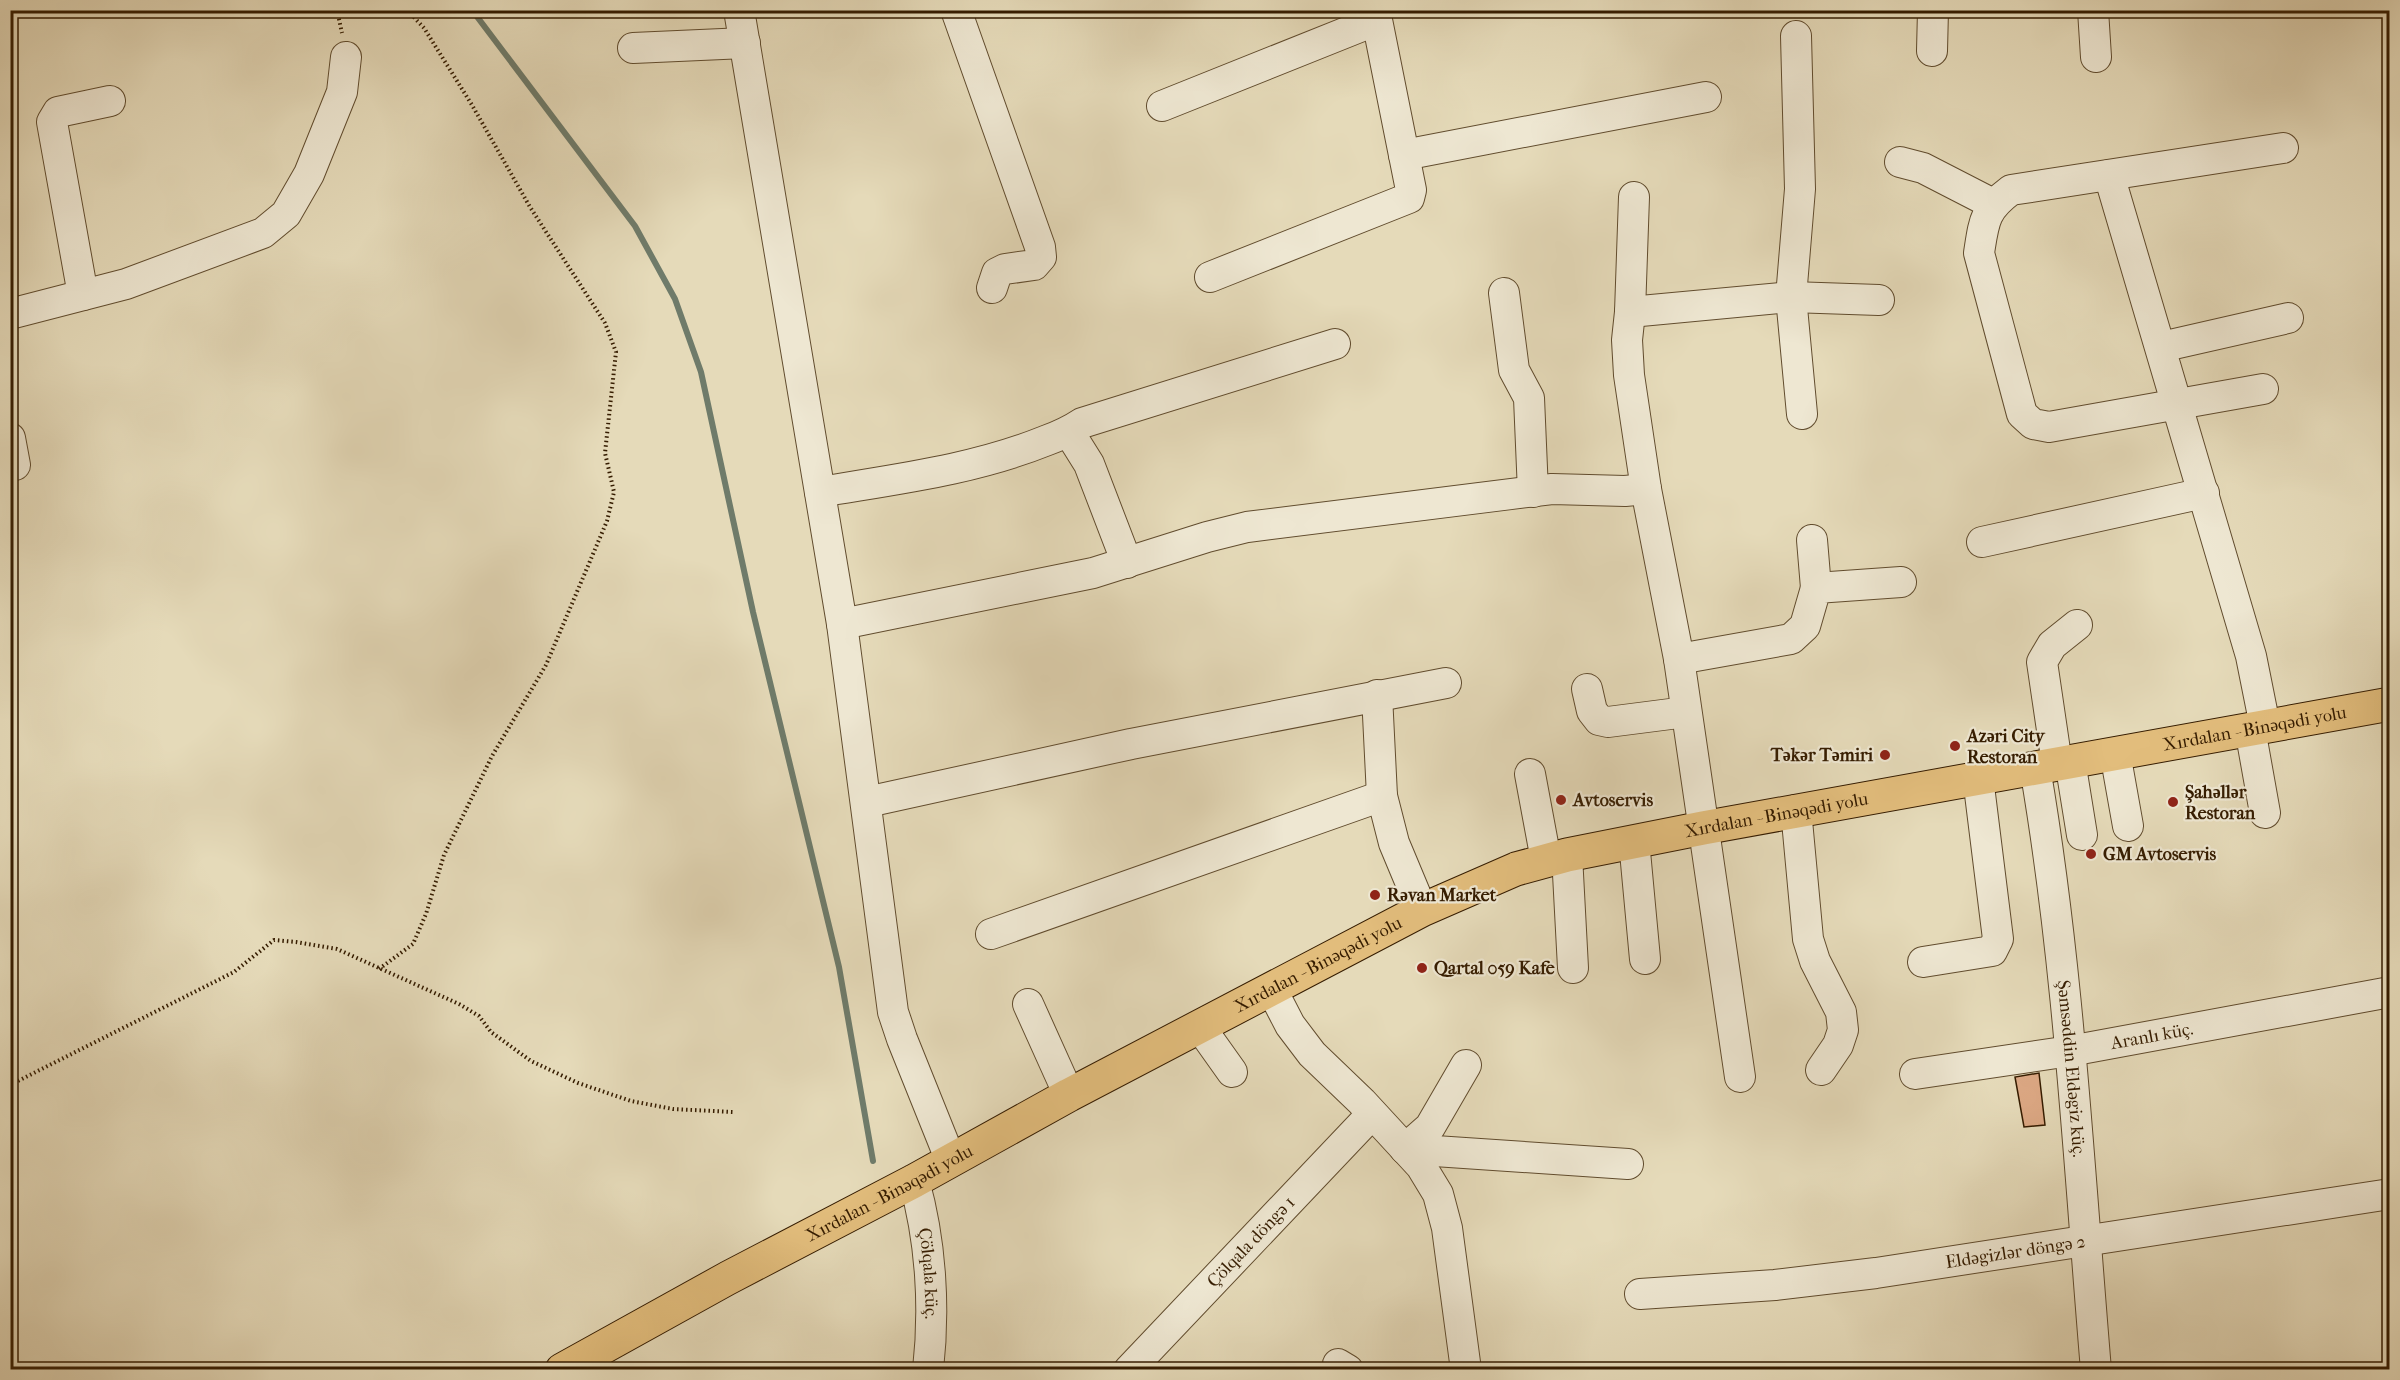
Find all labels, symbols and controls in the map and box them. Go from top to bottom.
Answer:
street label: Xırdalan - Binəqədi yolu [2161,702,2348,755]
place label: Azəri City Restoran [1966,726,2046,768]
marker: Azəri City Restoran [1948,739,1962,753]
place label: Təkər Təmiri [1770,745,1874,766]
marker: Təkər Təmiri [1878,748,1892,762]
place label: Şahəllər Restoran [2185,782,2256,824]
street label: Xırdalan - Binəqədi yolu [1683,788,1870,842]
place label: Avtoservis [1572,790,1653,811]
marker: Avtoservis [1554,793,1568,807]
marker: Şahəllər Restoran [2166,795,2180,809]
place label: GM Avtoservis [2103,844,2216,865]
marker: GM Avtoservis [2084,847,2098,861]
place label: Rəvan Market [1387,885,1497,906]
marker: Rəvan Market [1368,888,1382,902]
street label: Xırdalan - Binəqədi yolu [1231,912,1405,1017]
place label: Qartal 059 Kafe [1434,958,1555,979]
marker: Qartal 059 Kafe [1415,961,1429,975]
street label: Şəmsəddin Eldəgiz küç. [2053,979,2090,1158]
street label: Aranlı küç. [2108,1018,2195,1054]
street label: Xırdalan - Binəqədi yolu [802,1140,976,1246]
street label: Çölqala döngə 1 [1203,1192,1299,1292]
street label: Çölqala küç. [913,1226,942,1319]
street label: Eldəgizlər döngə 2 [1944,1230,2087,1273]

